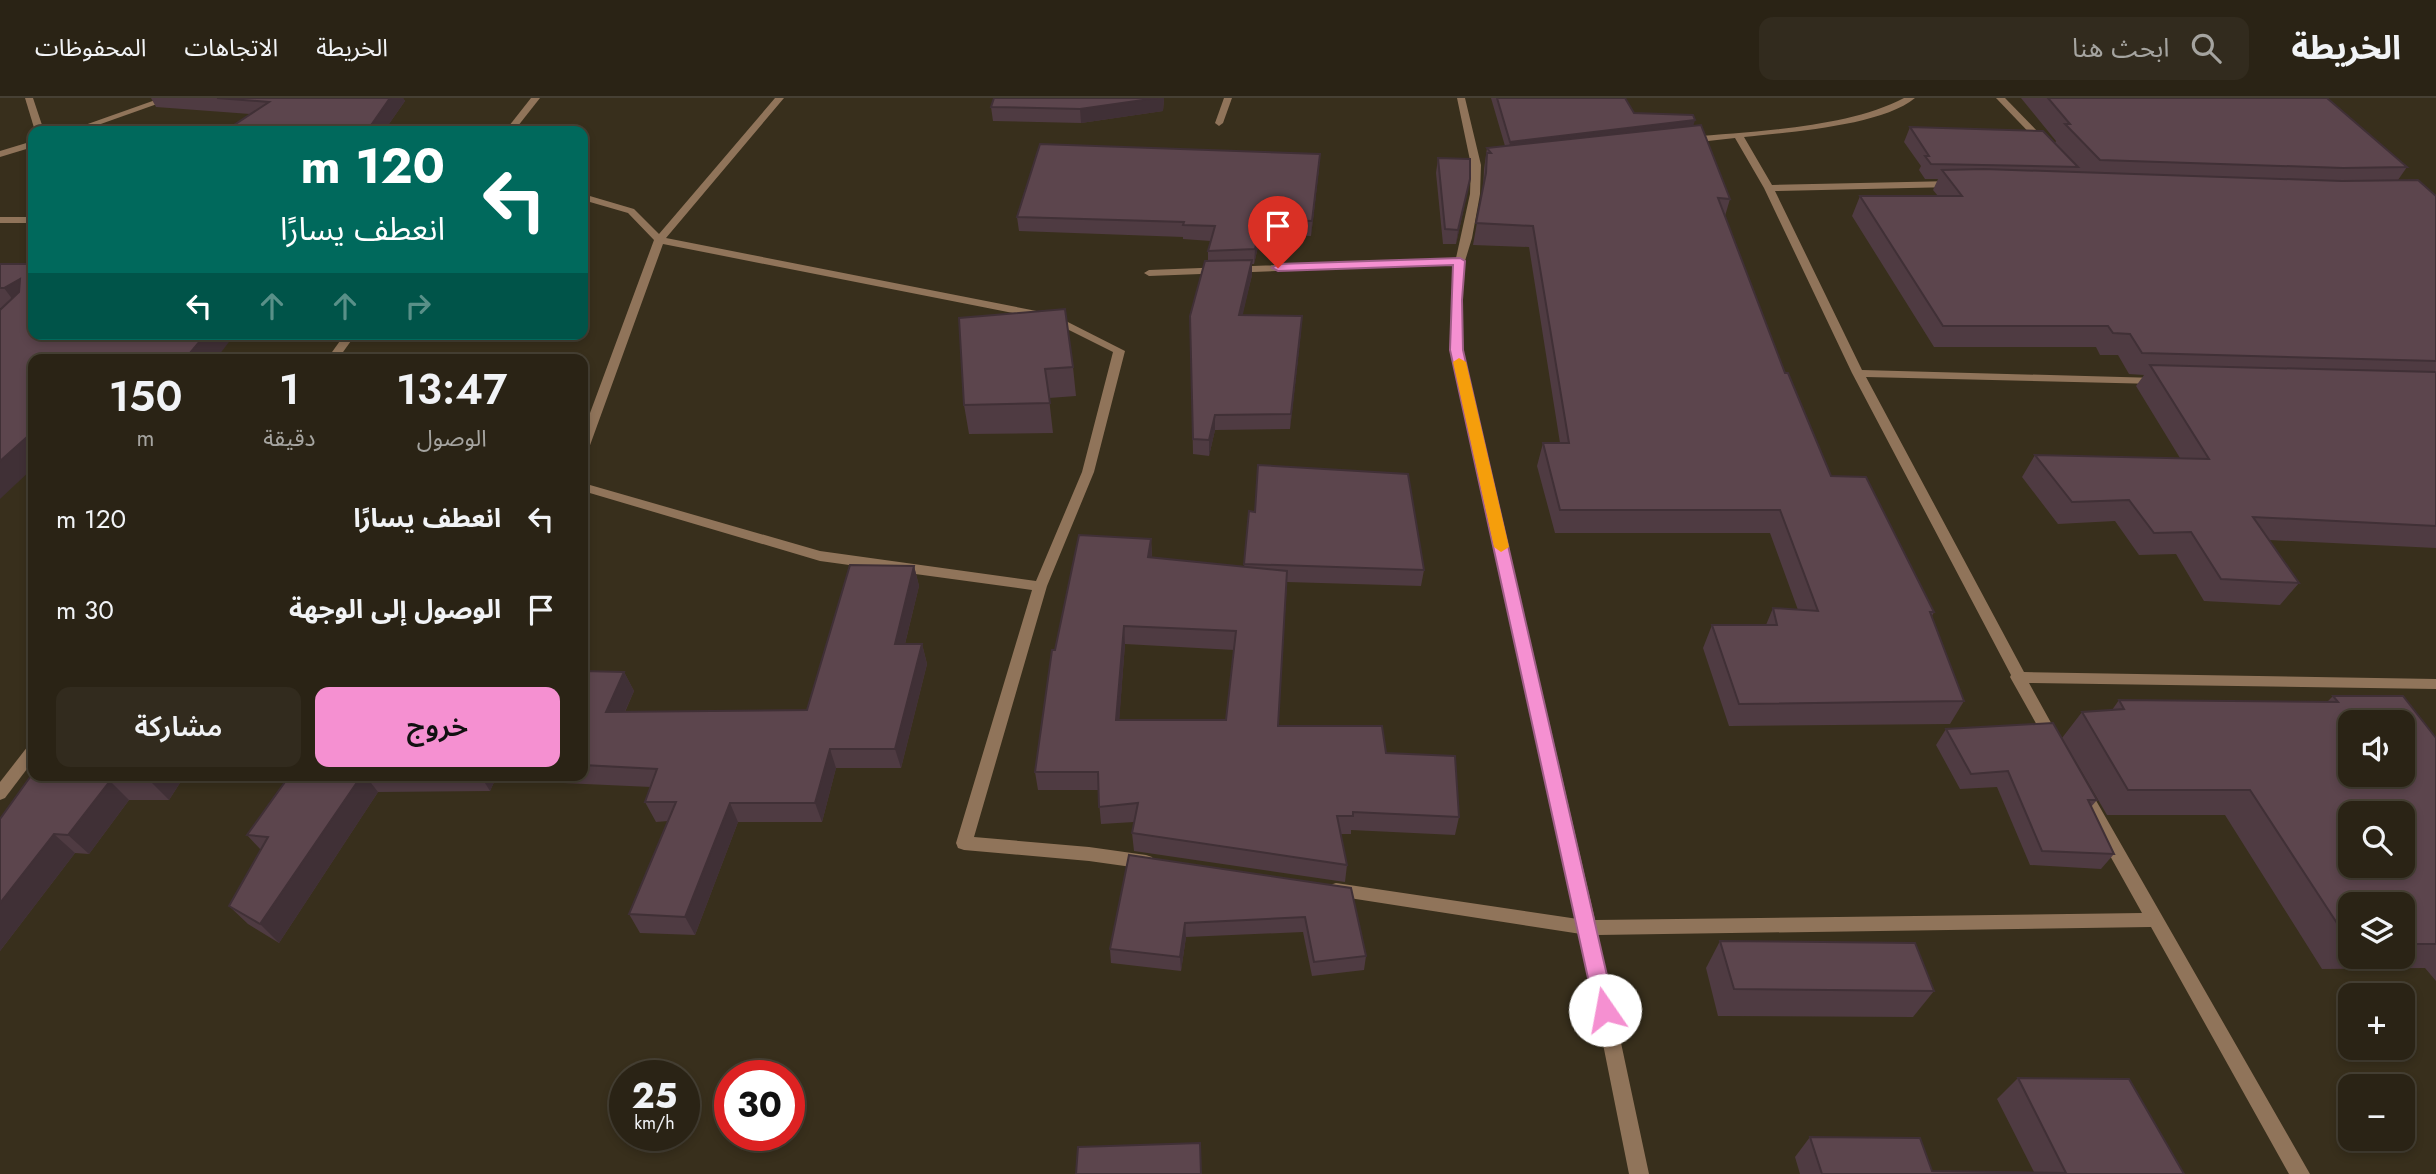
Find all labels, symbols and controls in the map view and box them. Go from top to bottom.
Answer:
search box [1759,17,2249,80]
text: الخريطة [2291,24,2401,71]
text: ابحث هنا [2072,29,2169,67]
icon: search [2187,29,2225,67]
text: المحفوظات [35,30,146,65]
text: الاتجاهات [184,30,278,65]
text: الخريطة [316,30,388,65]
text: 120 m [301,131,445,201]
icon: left [469,154,560,245]
pin [1248,196,1308,268]
text: انعطف يسارًا [280,206,445,252]
icon: arrive [1259,207,1297,245]
icon: left [180,287,218,325]
icon: ahead [253,287,291,325]
icon: ahead [326,287,364,325]
icon: right [399,287,437,325]
text: 1 [279,359,300,420]
text: 13:47 [396,359,507,420]
text: 150 [109,366,182,427]
text: m [137,421,155,455]
text: دقيقة [263,421,316,455]
text: الوصول [417,421,487,455]
text: انعطف يسارًا [354,499,501,537]
text: 120 m [56,500,126,538]
icon: left [522,500,560,538]
text: الوصول إلى الوجهة [289,590,501,628]
text: 30 m [56,591,114,629]
icon: arrive [522,591,560,629]
button: مشاركة [56,687,301,767]
button: خروج [315,687,560,767]
map controls [2338,710,2415,1151]
button: sound [2338,710,2415,787]
button: search [2338,801,2415,878]
button: layers [2338,892,2415,969]
position arrow [1568,973,1642,1047]
button: + [2338,983,2415,1060]
speed limit sign: 30 [714,1060,805,1151]
text: 25 [632,1071,677,1121]
button: − [2338,1074,2415,1151]
text: km/h [634,1110,675,1136]

